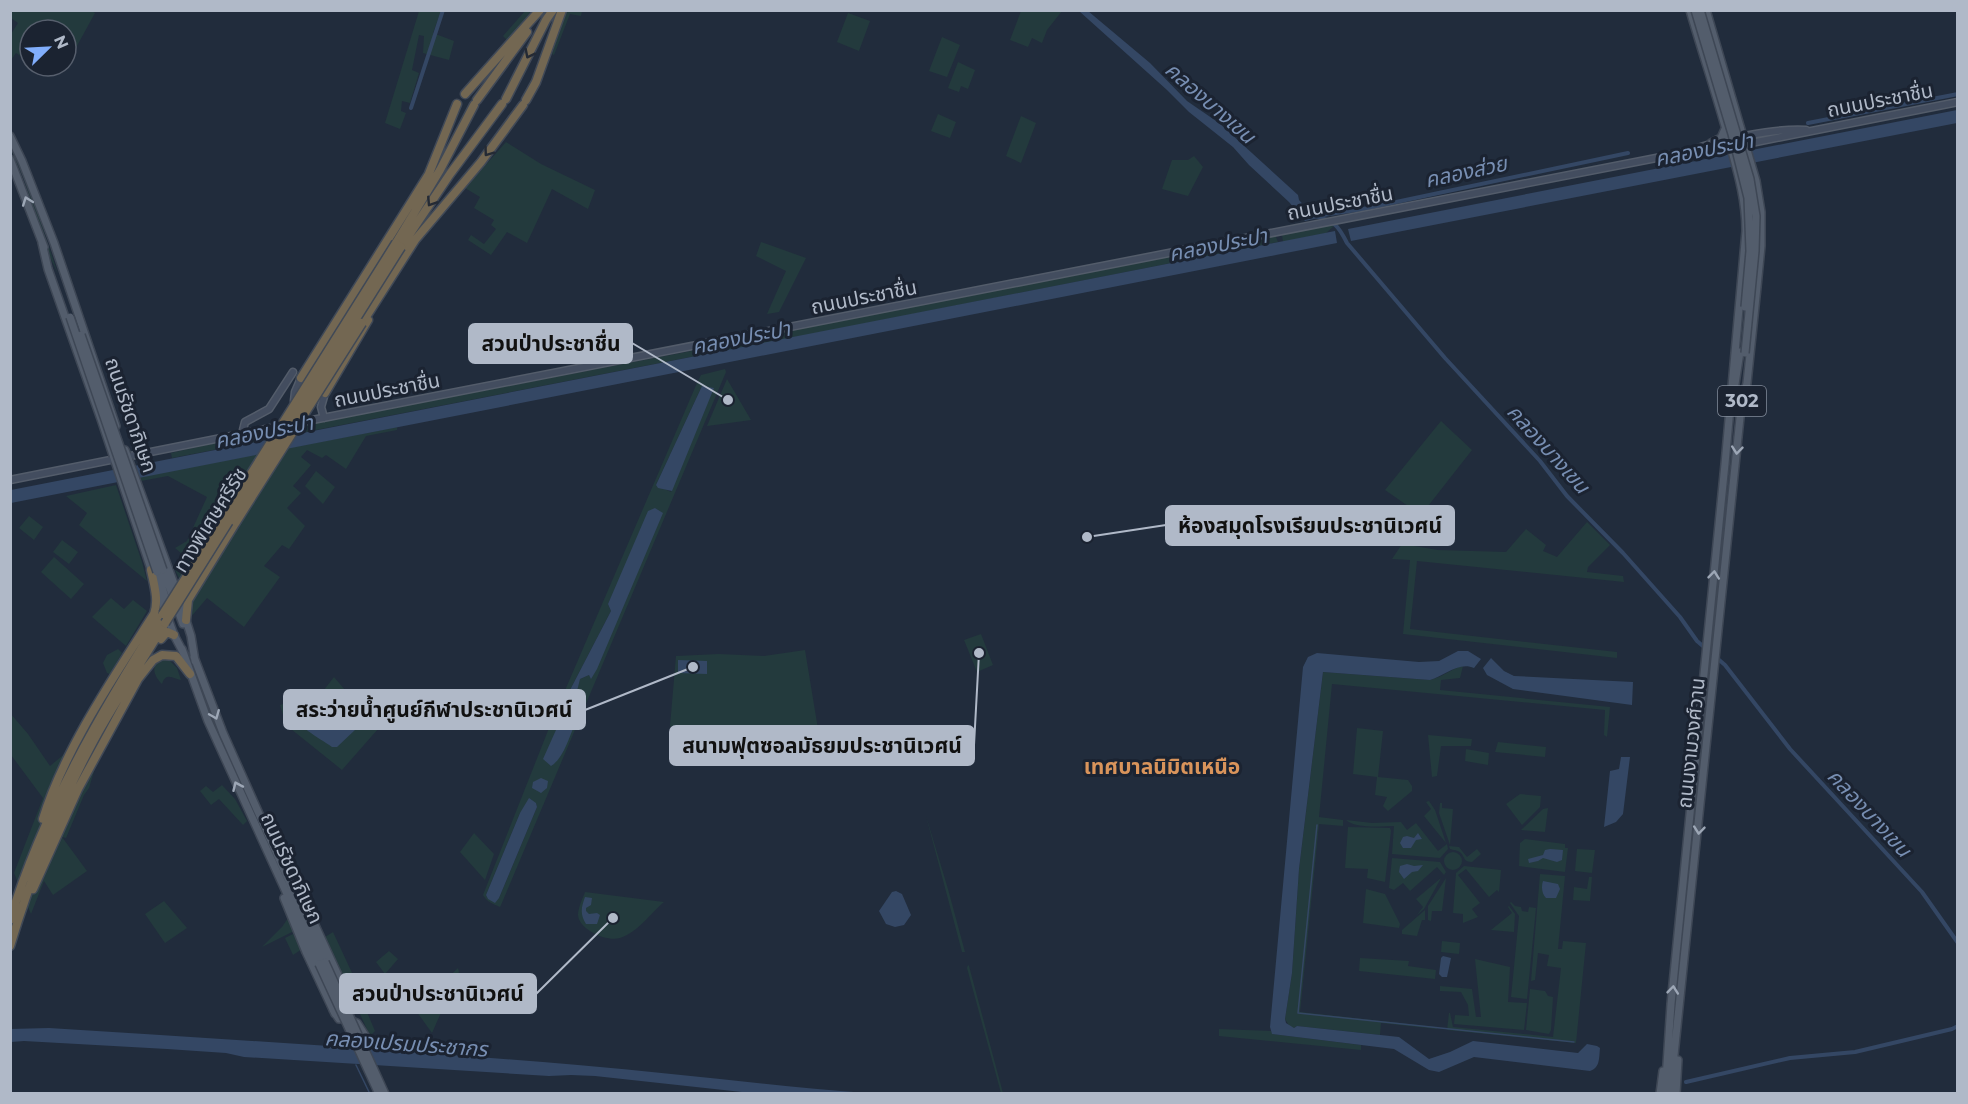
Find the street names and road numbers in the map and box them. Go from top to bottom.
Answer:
street label: ถนนประชาชื่น [1825,76,1935,122]
street label: ถนนประชาชื่น [1285,179,1395,225]
street label: ถนนประชาชื่น [809,273,919,319]
street label: ถนนรัชดาภิเษก [100,354,162,476]
street label: ถนนประชาชื่น [332,366,442,412]
road number: 302 [1718,386,1766,416]
street label: ทางพิเศษศรีรัช [168,463,252,577]
street label: ถนนงามวงศ์วาน [1672,677,1710,809]
street label: ถนนรัชดาภิเษก [256,808,328,928]

